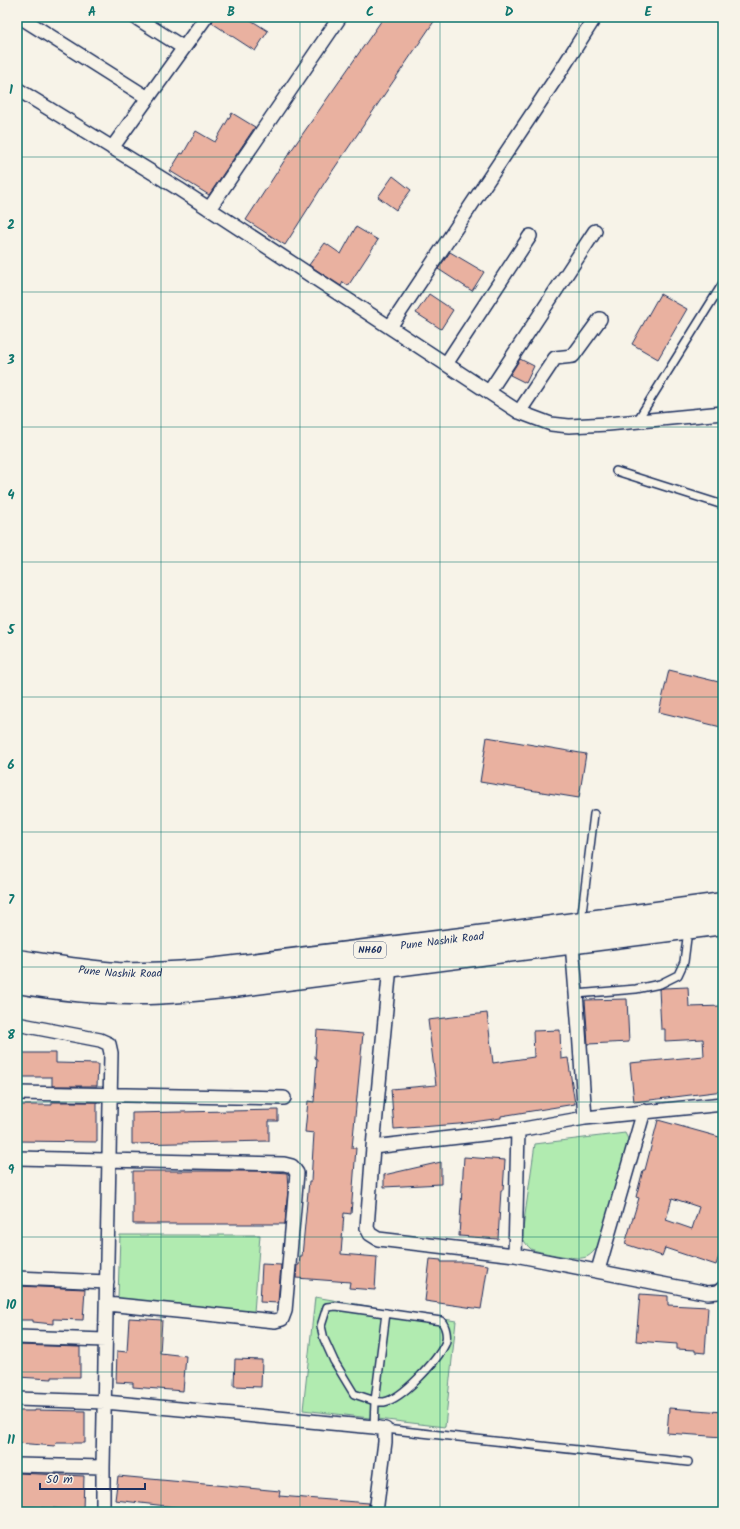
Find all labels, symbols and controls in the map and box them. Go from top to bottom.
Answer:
text: A [88,2,96,23]
text: B [227,2,235,23]
text: C [366,2,374,23]
text: D [505,2,514,23]
text: E [644,2,652,23]
text: 1 [9,80,13,101]
text: 2 [7,215,15,236]
text: 3 [6,350,15,371]
text: 4 [7,485,15,506]
text: 5 [7,620,16,641]
text: 6 [7,755,15,776]
text: 7 [8,890,15,911]
street label: Pune Nashik Road [399,927,486,955]
road number: NH60 [354,942,386,958]
street label: Pune Nashik Road [77,961,163,983]
text: 8 [7,1025,15,1046]
text: 9 [8,1160,15,1181]
text: 10 [6,1295,17,1316]
text: 11 [7,1430,15,1451]
scale bar [40,1465,145,1491]
text: 50 m [46,1470,73,1489]

